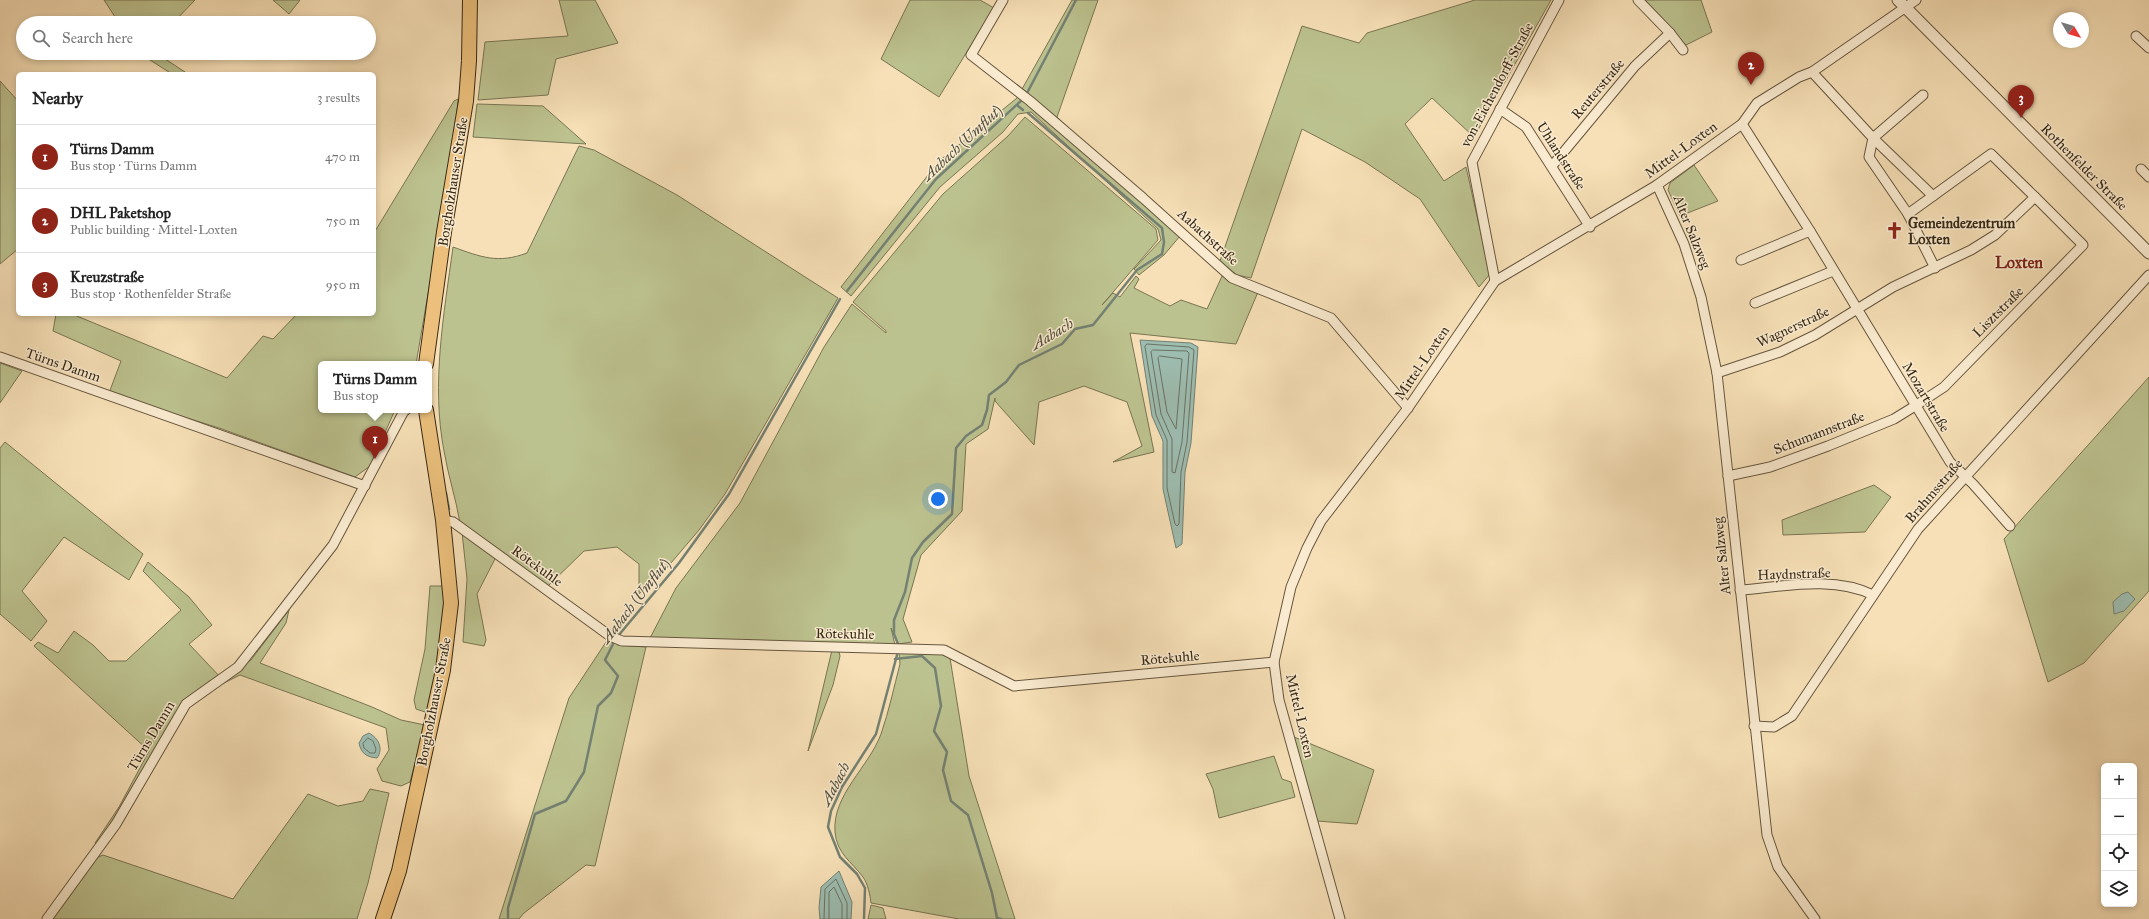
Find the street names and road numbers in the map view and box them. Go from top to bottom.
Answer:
street label: von-Eichendorff-Straße [1456,20,1537,151]
street label: Reuterstraße [1568,55,1628,123]
street label: Borgholzhauser Straße [434,116,472,248]
street label: Mittel-Loxten [1641,118,1721,182]
street label: Uhlandstraße [1533,119,1589,193]
street label: Rothenfelder Straße [2037,120,2131,214]
street label: Alter Salzweg [1669,192,1715,272]
street label: Aabachstraße [1173,205,1242,269]
street label: Lisztstraße [1969,283,2027,341]
street label: Wagnerstraße [1754,303,1832,351]
street label: Mittel-Loxten [1391,322,1453,403]
street label: Türns Damm [23,344,103,386]
street label: Mozartstraße [1899,359,1954,435]
street label: Schumannstraße [1771,408,1867,458]
street label: Brahmsstraße [1902,455,1967,527]
street label: Alter Salzweg [1709,516,1735,597]
street label: Rötekuhle [508,542,566,590]
street label: Haydnstraße [1757,564,1831,584]
street label: Rötekuhle [815,625,875,643]
street label: Borgholzhauser Straße [413,636,455,768]
street label: Rötekuhle [1140,647,1200,669]
street label: Mittel-Loxten [1282,672,1318,760]
street label: Türns Damm [124,698,179,774]

